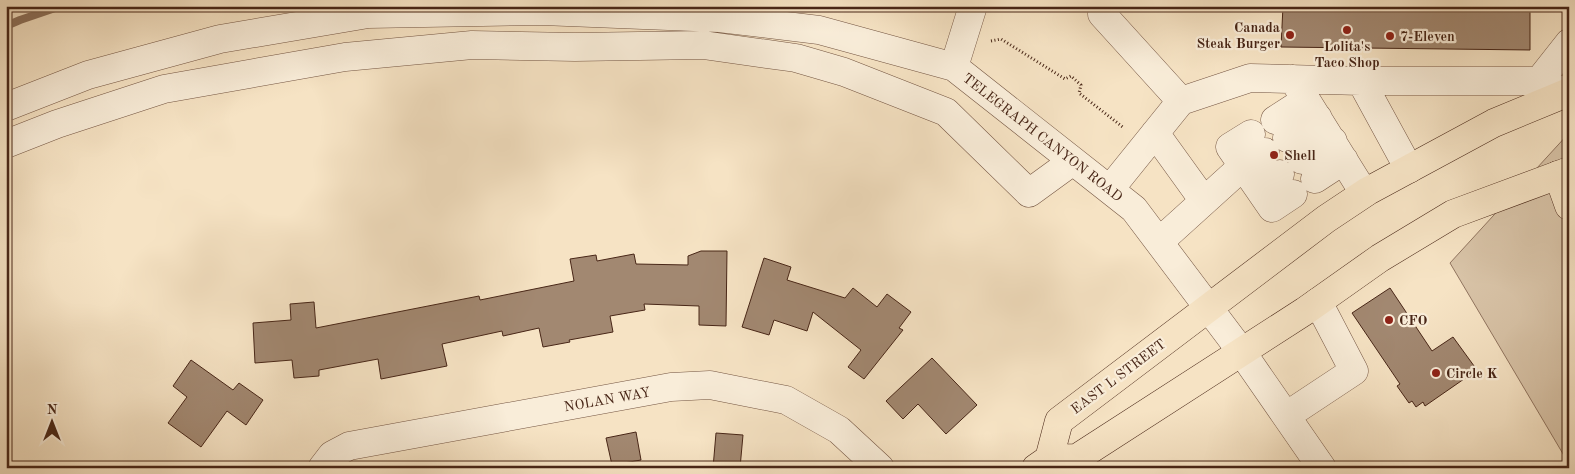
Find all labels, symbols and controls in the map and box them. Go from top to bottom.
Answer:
place label: Canada Steak Burger [1197,21,1280,51]
marker: Lolita's Taco Shop [1341,24,1353,36]
marker: Canada Steak Burger [1284,29,1296,41]
marker: 7-Eleven [1384,30,1396,42]
place label: 7-Eleven [1400,30,1455,44]
place label: Lolita's Taco Shop [1314,40,1380,70]
street label: TELEGRAPH CANYON ROAD [960,71,1125,205]
marker: Shell [1268,149,1280,161]
place label: Shell [1284,149,1316,163]
marker: CFO [1383,314,1395,326]
place label: CFO [1399,314,1428,328]
street label: EAST L STREET [1069,337,1168,417]
marker: Circle K [1430,367,1442,379]
place label: Circle K [1446,367,1498,381]
street label: NOLAN WAY [563,385,651,414]
north arrow [28,396,78,446]
text: N [47,403,58,417]

